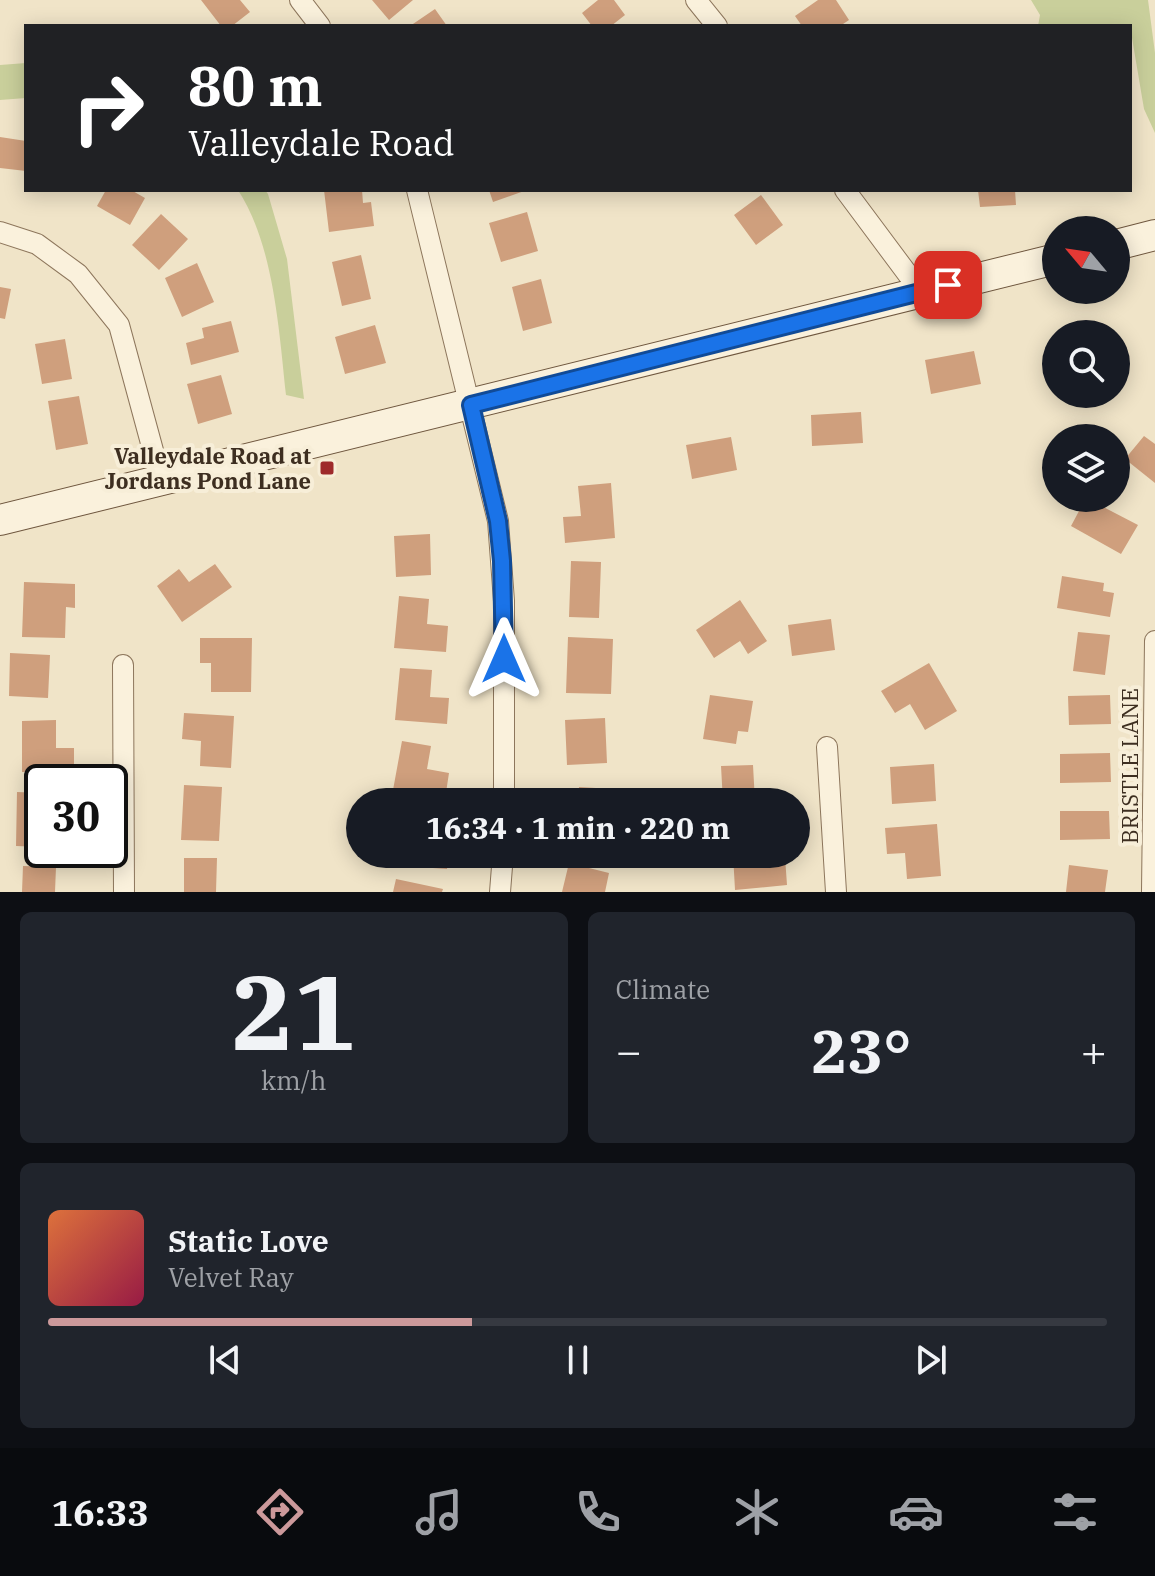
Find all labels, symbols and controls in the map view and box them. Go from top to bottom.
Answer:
text: 80 m [188,49,323,121]
icon: right [56,56,160,160]
text: Valleydale Road [188,119,455,166]
north arrow [1042,216,1130,304]
map controls [1042,216,1130,512]
pin [914,251,982,319]
icon: arrive [926,263,970,307]
button: search [1042,320,1130,408]
button: layers [1042,424,1130,512]
place label: Valleydale Road at Jordans Pond Lane [105,441,311,495]
marker: Valleydale Road at Jordans Pond Lane [318,459,336,477]
position arrow [462,617,546,701]
street label: BRISTLE LANE [1115,688,1144,844]
speed limit sign: 30 [24,764,128,868]
text: 16:34 · 1 min · 220 m [426,808,730,847]
text: 21 [231,943,356,1079]
text: Climate [616,972,710,1006]
text: 23° [811,1011,911,1090]
text: − [616,1022,642,1079]
text: + [1081,1022,1107,1079]
text: km/h [261,1063,327,1097]
text: Static Love [168,1221,329,1260]
text: Velvet Ray [168,1260,294,1294]
icon: previous [203,1338,247,1382]
icon: pause [556,1338,600,1382]
icon: next [909,1338,953,1382]
icon: directions [252,1484,308,1540]
icon: music [411,1484,467,1540]
icon: phone [570,1484,626,1540]
icon: climate [729,1484,785,1540]
icon: car [888,1484,944,1540]
icon: filters [1047,1484,1103,1540]
text: 16:33 [52,1489,149,1536]

